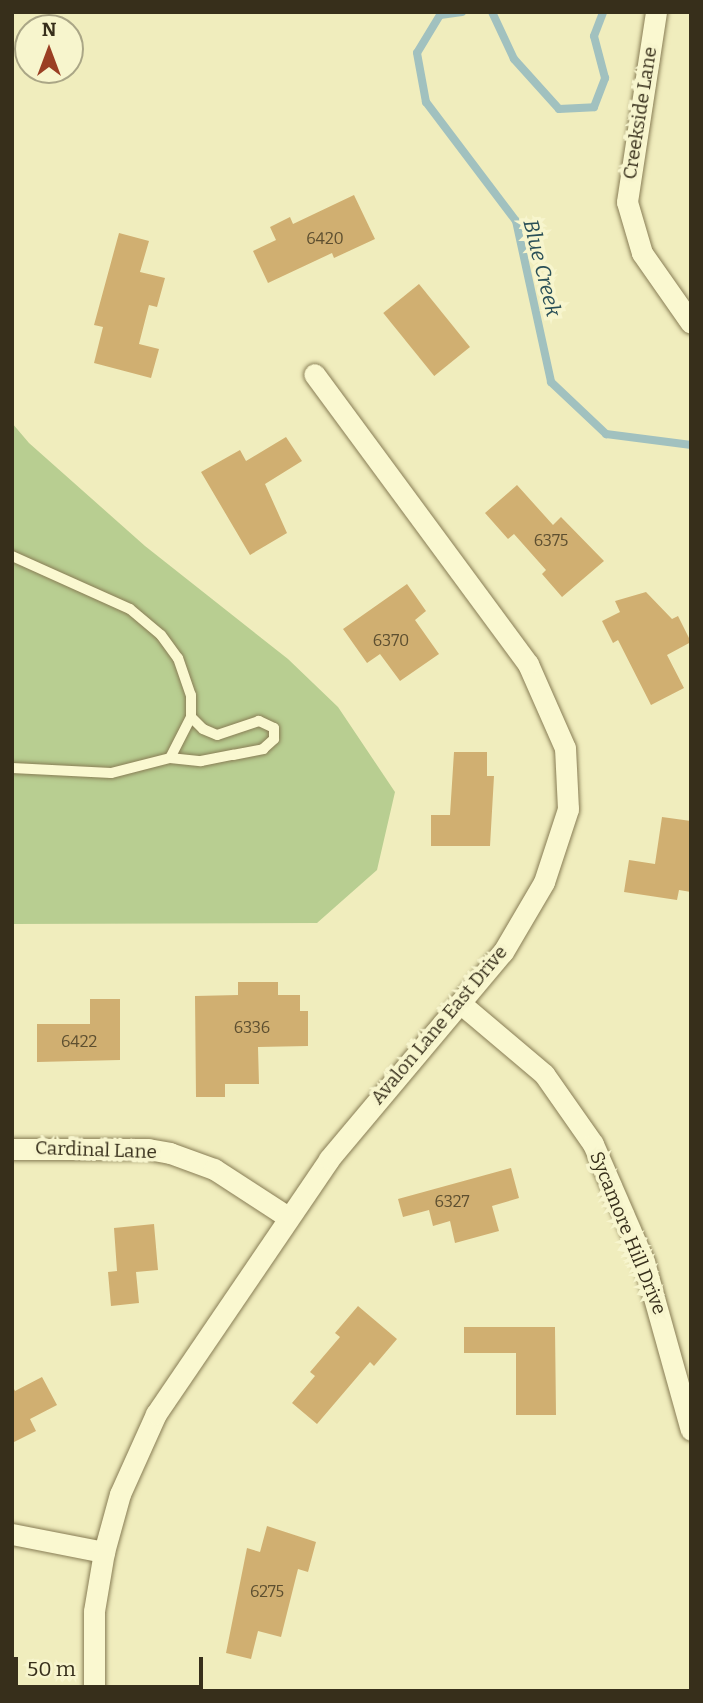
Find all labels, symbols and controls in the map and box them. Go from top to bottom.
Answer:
north arrow [14,14,84,84]
text: N [42,18,56,41]
street label: Creekside Lane [618,45,662,181]
water label: Blue Creek [518,217,566,319]
house number: 6420 [306,229,344,249]
house number: 6375 [534,531,568,551]
house number: 6370 [373,631,409,651]
street label: Avalon Lane East Drive [366,941,512,1109]
house number: 6336 [234,1018,270,1038]
house number: 6422 [61,1032,97,1052]
street label: Cardinal Lane [35,1136,157,1164]
street label: Sycamore Hill Drive [585,1148,671,1318]
house number: 6327 [435,1192,469,1212]
house number: 6275 [250,1582,284,1602]
scale bar [18,1644,206,1688]
text: 50 m [27,1656,76,1682]

